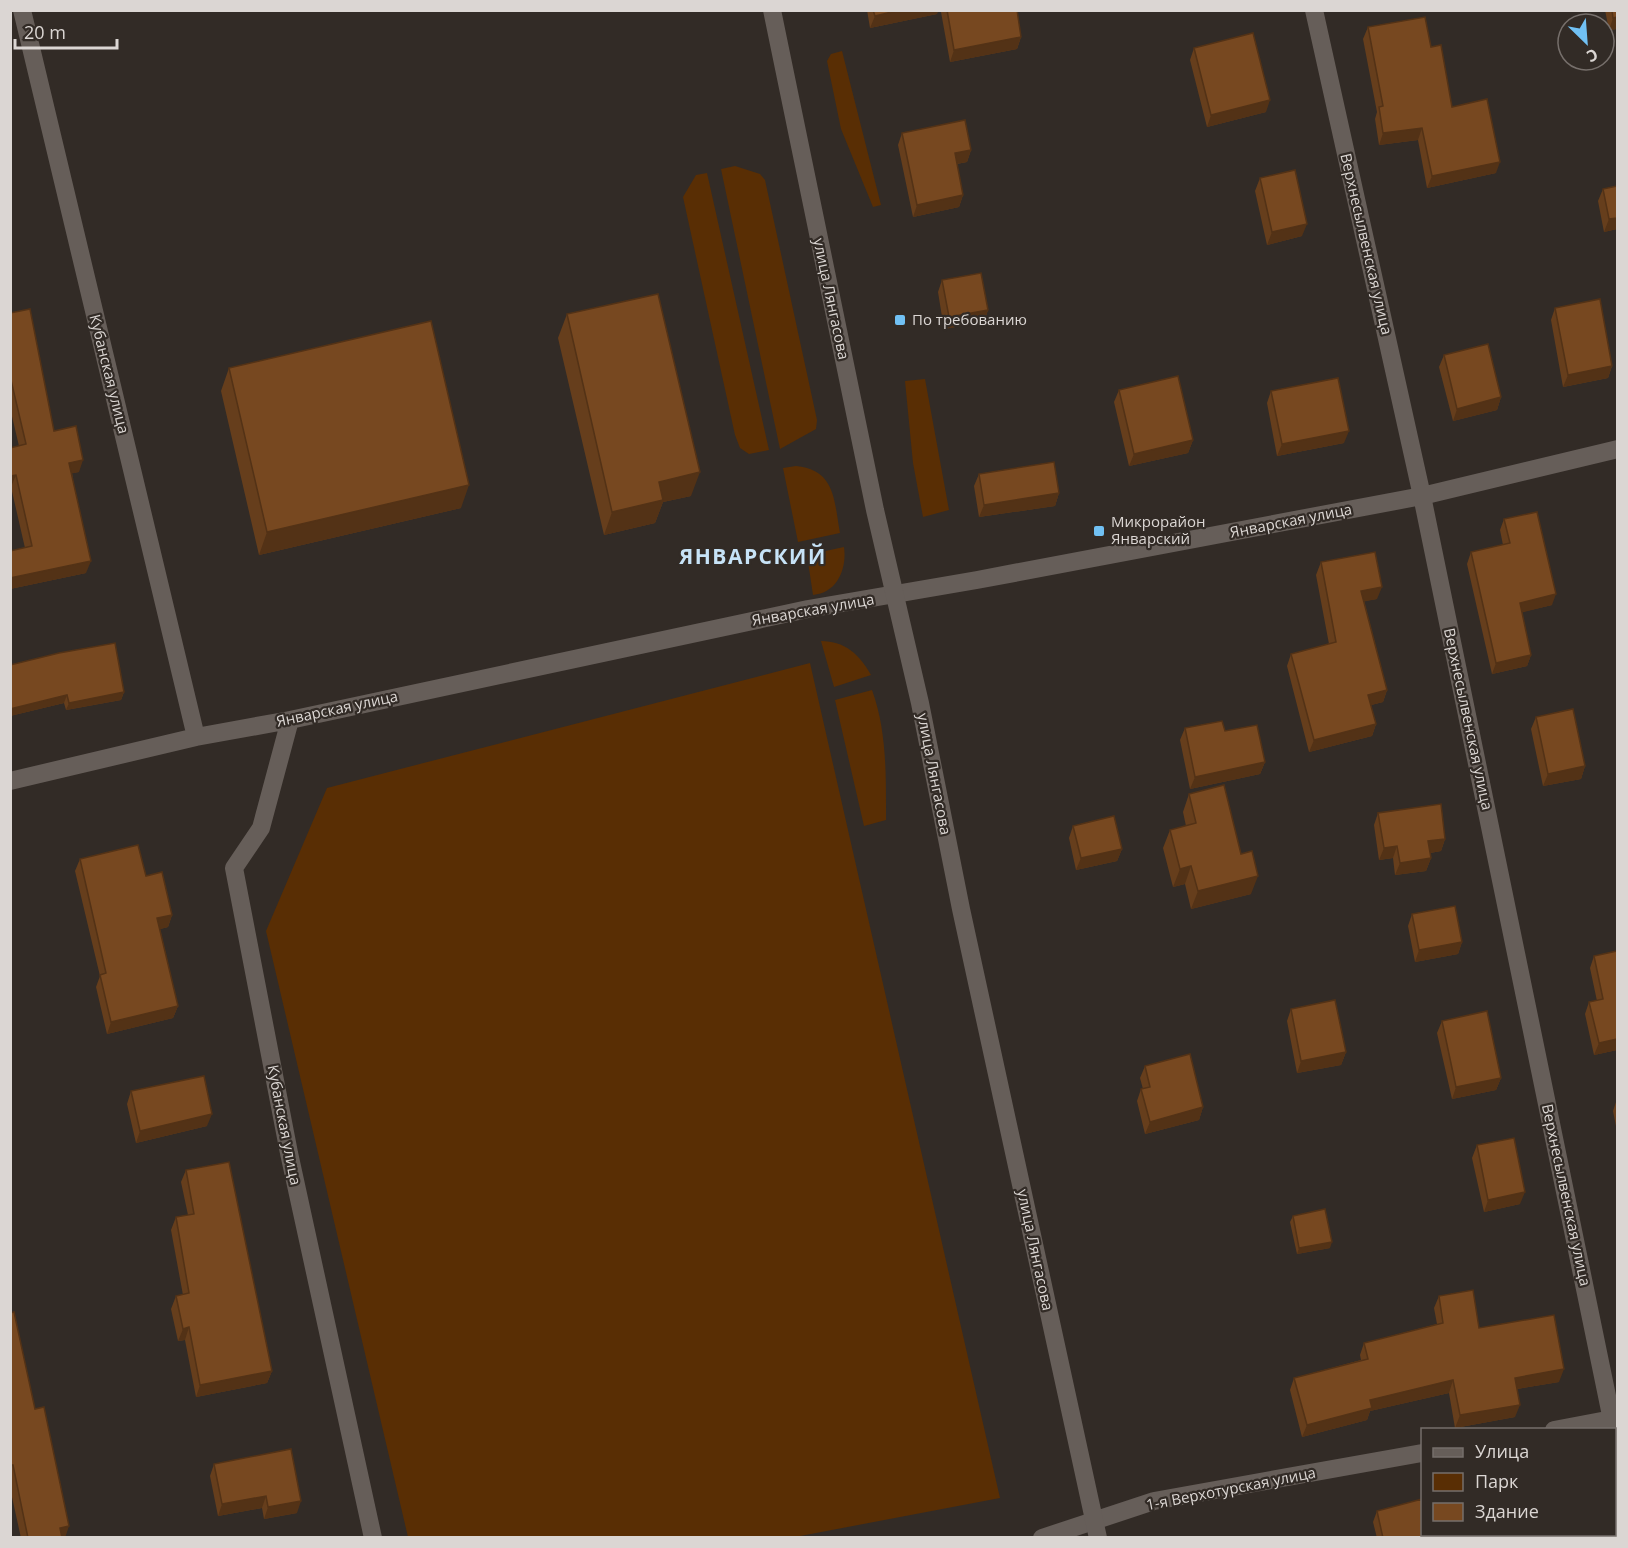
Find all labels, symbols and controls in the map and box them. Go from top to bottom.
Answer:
scale bar [15,12,117,50]
north arrow [1556,12,1616,72]
text: 20 m [24,20,66,44]
text: С [1583,43,1602,68]
street label: Верхнесылвенская улица [1336,151,1398,337]
street label: улица Лянгасова [809,236,855,361]
place label: По требованию [912,309,1027,329]
street label: Кубанская улица [85,312,134,435]
marker: По требованию [893,313,907,327]
street label: Январская улица [1228,498,1354,542]
place label: Микрорайон Январский [1111,511,1206,548]
marker: Микрорайон Январский [1092,524,1106,538]
district label: ЯНВАРСКИЙ [678,542,827,570]
street label: Январская улица [750,588,876,630]
street label: Верхнесылвенская улица [1440,626,1498,812]
street label: Январская улица [274,685,399,731]
street label: улица Лянгасова [913,711,957,836]
street label: Кубанская улица [264,1063,306,1187]
street label: Верхнесылвенская улица [1538,1102,1596,1288]
street label: улица Лянгасова [1013,1187,1059,1312]
legend [1421,1428,1616,1536]
text: Улица [1475,1439,1529,1463]
street label: 1-я Верхотурская улица [1144,1462,1317,1514]
text: Парк [1475,1469,1519,1493]
text: Здание [1475,1499,1539,1523]

